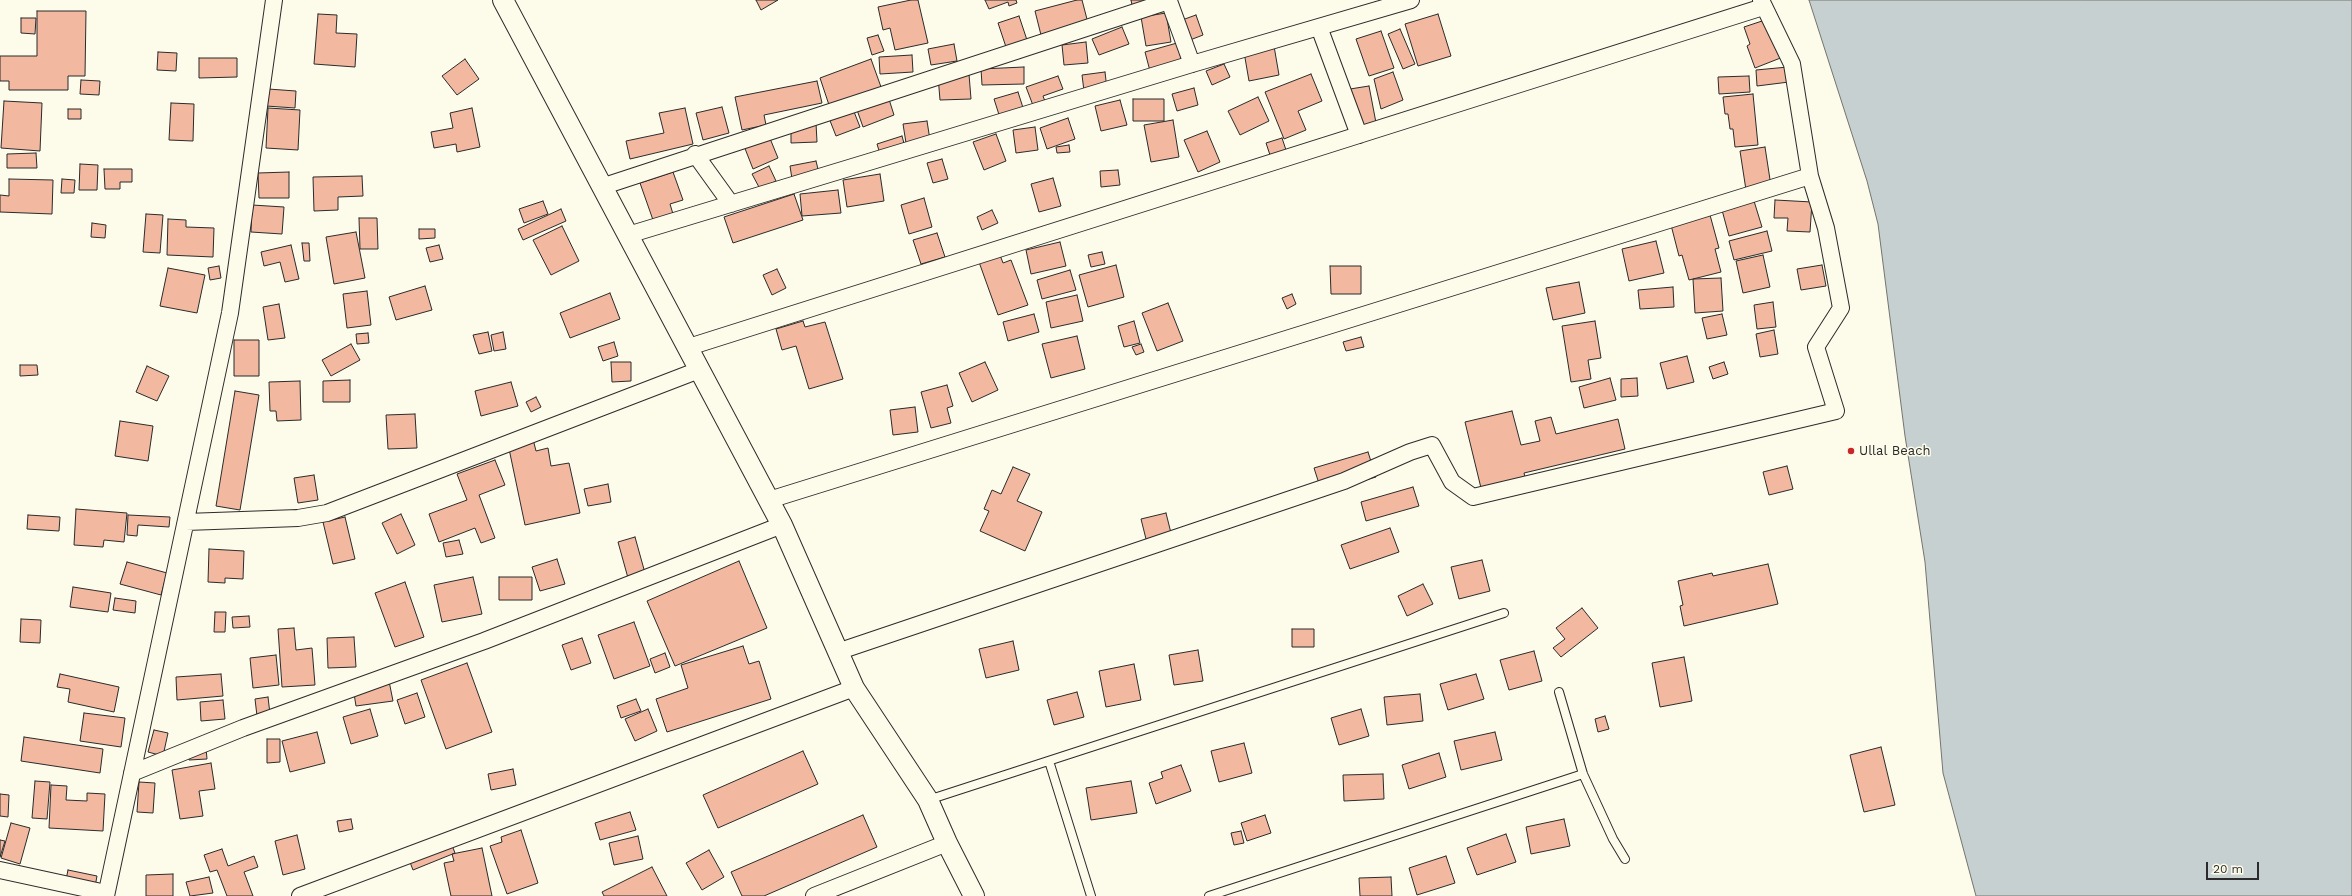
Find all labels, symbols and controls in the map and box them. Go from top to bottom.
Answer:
place label: Ullal Beach [1859,443,1931,459]
marker: Ullal Beach [1846,446,1856,456]
scale bar [2208,854,2261,880]
text: 20 m [2213,862,2243,876]

